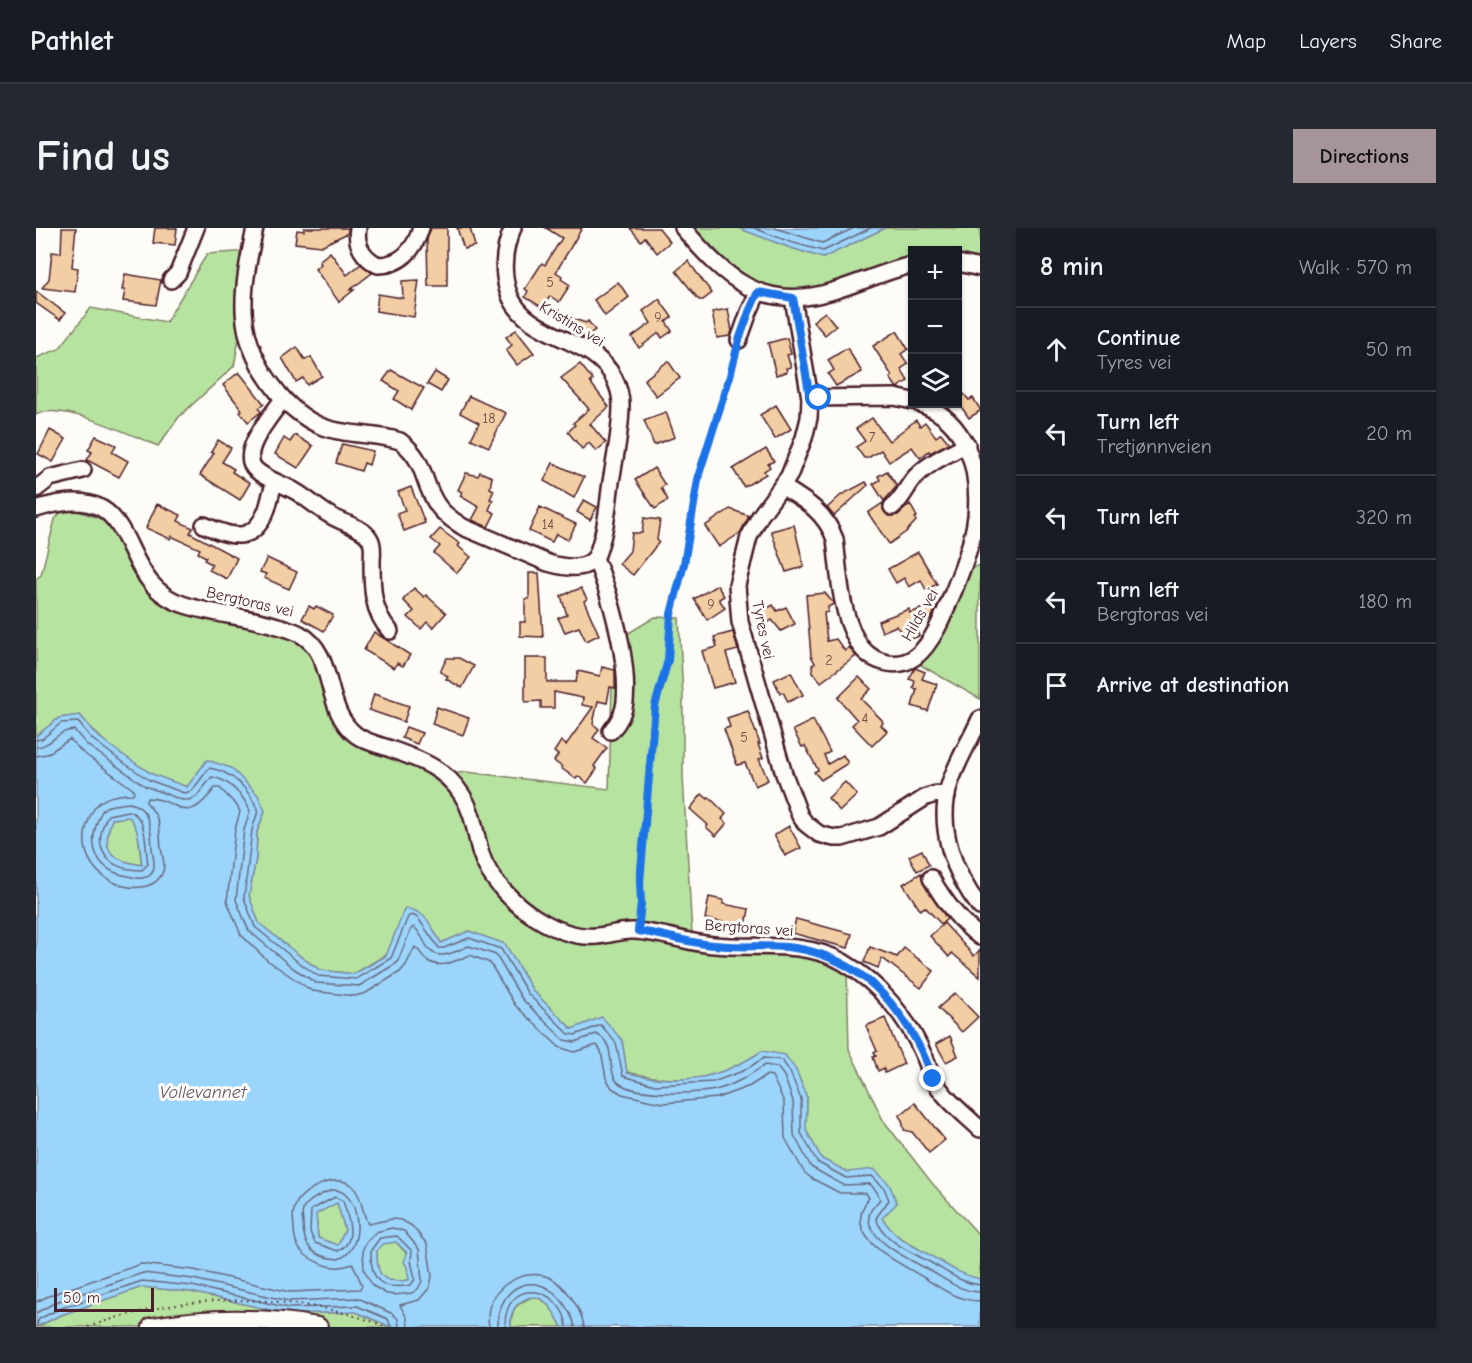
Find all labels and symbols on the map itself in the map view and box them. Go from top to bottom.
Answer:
house number: 5 [546,274,554,291]
street label: Kristins vei [536,298,608,350]
house number: 9 [654,309,662,326]
route start [805,384,831,410]
house number: 18 [483,410,495,427]
house number: 7 [869,429,876,446]
house number: 14 [542,516,554,533]
street label: Bergtoras vei [205,583,295,621]
street label: Hilds vei [898,586,942,644]
house number: 9 [707,596,715,613]
street label: Tyres vei [748,599,778,661]
house number: 2 [825,652,833,669]
house number: 4 [862,710,869,727]
house number: 5 [740,729,748,746]
street label: Bergtoras vei [704,916,794,940]
route end [919,1065,945,1091]
water label: Vollevannet [160,1082,248,1103]
scale bar [54,1285,154,1312]

